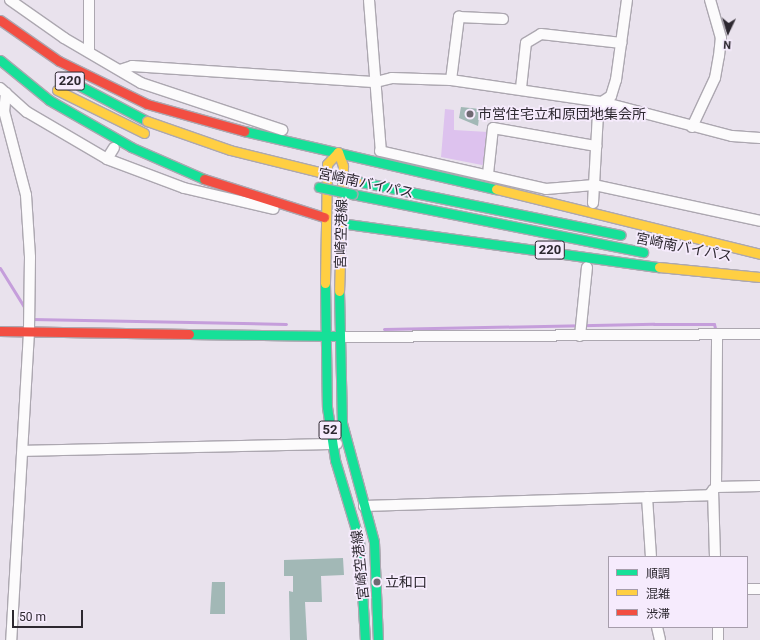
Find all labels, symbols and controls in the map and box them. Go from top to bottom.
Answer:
north arrow [708,12,748,52]
text: N [723,38,731,51]
road number: 220 [54,70,86,92]
place label: 市営住宅立和原団地集会所 [478,106,646,122]
marker: 市営住宅立和原団地集会所 [465,109,475,119]
street label: 宮崎南バイパス [316,165,416,201]
street label: 宮崎空港線 [332,199,350,269]
street label: 宮崎南バイパス [634,229,734,265]
road number: 220 [534,239,566,261]
road number: 52 [318,419,342,441]
street label: 宮崎空港線 [348,529,372,601]
legend [608,556,748,628]
text: 順調 [646,567,670,581]
place label: 立和口 [385,574,427,590]
marker: 立和口 [372,577,382,587]
text: 混雑 [646,587,670,601]
scale bar [14,602,85,628]
text: 渋滞 [646,607,670,621]
text: 50 m [19,610,46,624]

